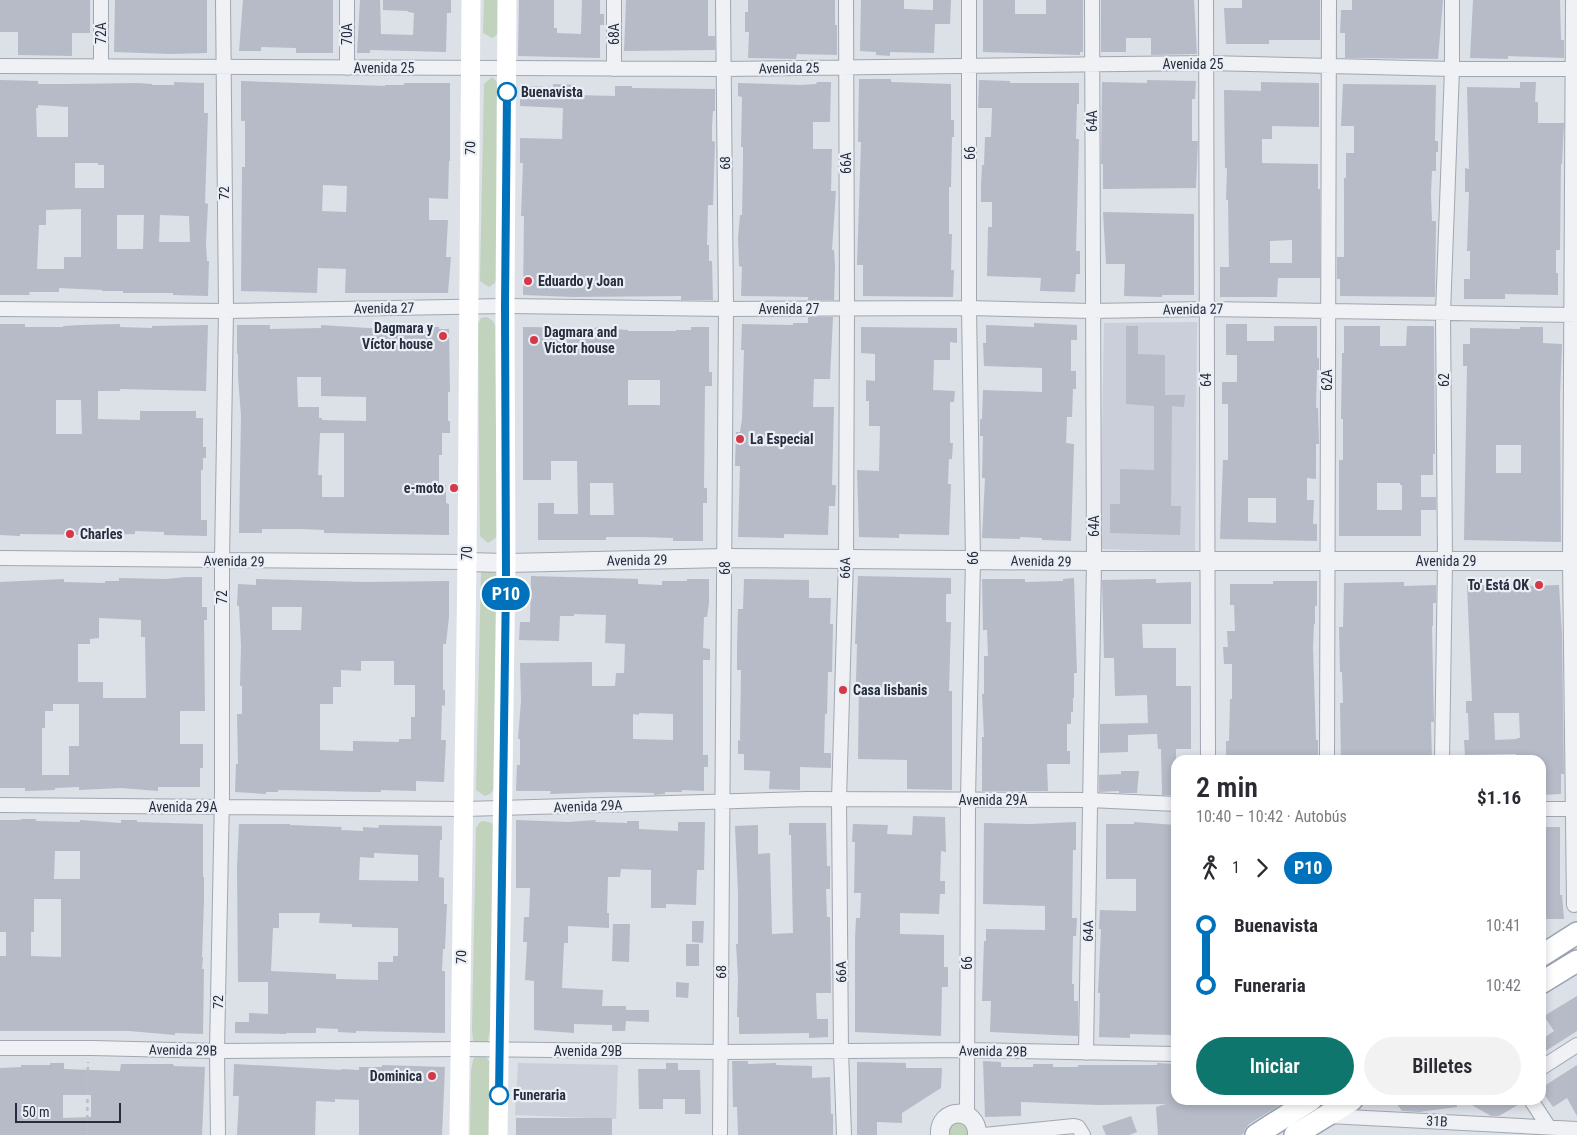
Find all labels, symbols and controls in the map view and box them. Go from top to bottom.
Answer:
street label: 72A [93,22,109,44]
street label: 70A [339,23,355,45]
street label: 68A [606,23,622,45]
street label: Avenida 25 [1163,56,1224,72]
street label: Avenida 25 [758,59,820,77]
street label: Avenida 25 [354,60,415,76]
marker: Buenavista [497,82,517,102]
place label: Buenavista [521,84,583,100]
street label: 64A [1084,110,1100,132]
street label: 70 [462,141,478,155]
street label: 66 [962,146,978,160]
street label: 66A [838,152,854,174]
street label: 68 [717,156,733,170]
street label: 72 [216,186,232,200]
place label: Eduardo y Joan [538,273,624,289]
marker: Eduardo y Joan [522,275,534,287]
street label: Avenida 27 [353,299,415,317]
street label: Avenida 27 [1162,300,1224,318]
street label: Avenida 27 [759,301,820,317]
place label: Dagmara y Víctor house [362,320,434,352]
place label: Dagmara and Victor house [544,324,617,356]
marker: Dagmara y Víctor house [437,330,449,342]
marker: Dagmara and Victor house [528,334,540,346]
street label: 62A [1319,369,1335,391]
street label: 64 [1198,373,1214,387]
street label: 62 [1436,373,1452,387]
place label: La Especial [750,431,813,447]
marker: La Especial [734,433,746,445]
place label: e-moto [404,480,444,496]
marker: e-moto [448,482,460,494]
street label: 64A [1086,515,1102,537]
place label: Charles [80,526,123,542]
marker: Charles [64,528,76,540]
street label: 70 [459,546,475,560]
street label: Avenida 29 [606,551,668,569]
street label: 66 [965,551,981,565]
street label: Avenida 29 [203,552,265,570]
street label: Avenida 29 [1010,552,1072,570]
street label: Avenida 29 [1416,553,1476,569]
street label: 66A [837,557,853,579]
street label: 68 [717,561,733,575]
place label: To' Está OK [1467,577,1529,593]
line badge: P10 [477,578,535,610]
marker: To' Está OK [1533,579,1545,591]
text: P10 [492,583,520,604]
street label: 72 [214,590,230,604]
place label: Casa lisbanis [853,682,927,698]
marker: Casa lisbanis [837,684,849,696]
text: 2 min [1196,771,1258,804]
text: $1.16 [1477,786,1521,809]
street label: Avenida 29A [959,792,1027,808]
street label: Avenida 29A [553,797,623,815]
street label: Avenida 29A [149,799,217,815]
text: 10:40 – 10:42 · Autobús [1196,807,1347,826]
icon: walk [1196,854,1224,882]
icon: forward [1248,854,1276,882]
text: P10 [1294,857,1322,878]
text: 1 [1232,858,1240,877]
text: Buenavista [1234,914,1318,937]
text: 10:41 [1486,916,1521,935]
street label: 64A [1080,920,1096,942]
street label: 70 [453,950,469,964]
street label: 66 [959,956,975,970]
street label: 66A [833,961,849,983]
street label: 68 [713,965,729,979]
text: Funeraria [1234,974,1306,997]
text: 10:42 [1486,976,1521,995]
street label: 72 [210,995,226,1009]
button: Iniciar [1196,1037,1354,1095]
button: Billetes [1364,1037,1521,1095]
street label: Avenida 29B [149,1041,217,1059]
street label: Avenida 29B [959,1042,1027,1060]
street label: Avenida 29B [554,1043,622,1059]
place label: Dominica [370,1068,422,1084]
marker: Dominica [426,1070,438,1082]
marker: Funeraria [489,1085,509,1105]
place label: Funeraria [513,1087,566,1103]
scale bar [15,1100,121,1123]
text: 50 m [22,1104,50,1120]
street label: 31B [1426,1112,1448,1130]

